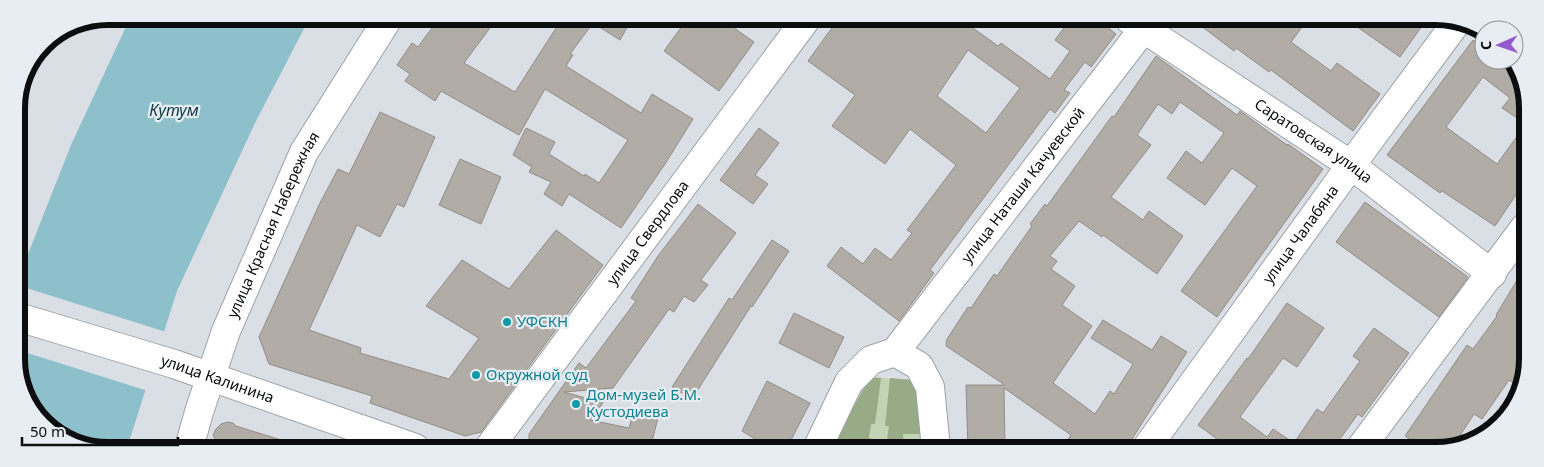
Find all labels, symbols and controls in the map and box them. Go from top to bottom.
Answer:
north arrow [1474,20,1524,70]
text: С [1476,41,1495,50]
street label: Саратовская улица [1251,93,1377,187]
water label: Кутум [149,99,199,121]
street label: улица Наташи Качуевской [956,103,1089,267]
street label: улица Красная Набережная [222,127,323,321]
street label: улица Свердлова [602,176,693,289]
street label: улица Чалабяна [1258,181,1342,287]
place label: УФСКН [517,311,568,331]
marker: УФСКН [501,316,513,328]
street label: улица Калинина [159,350,277,407]
place label: Окружной суд [486,364,588,384]
marker: Окружной суд [470,369,482,381]
place label: Дом-музей Б.М. Кустодиева [586,384,701,421]
marker: Дом-музей Б.М. Кустодиева [570,398,582,410]
scale bar [22,414,179,446]
text: 50 m [30,421,65,441]

